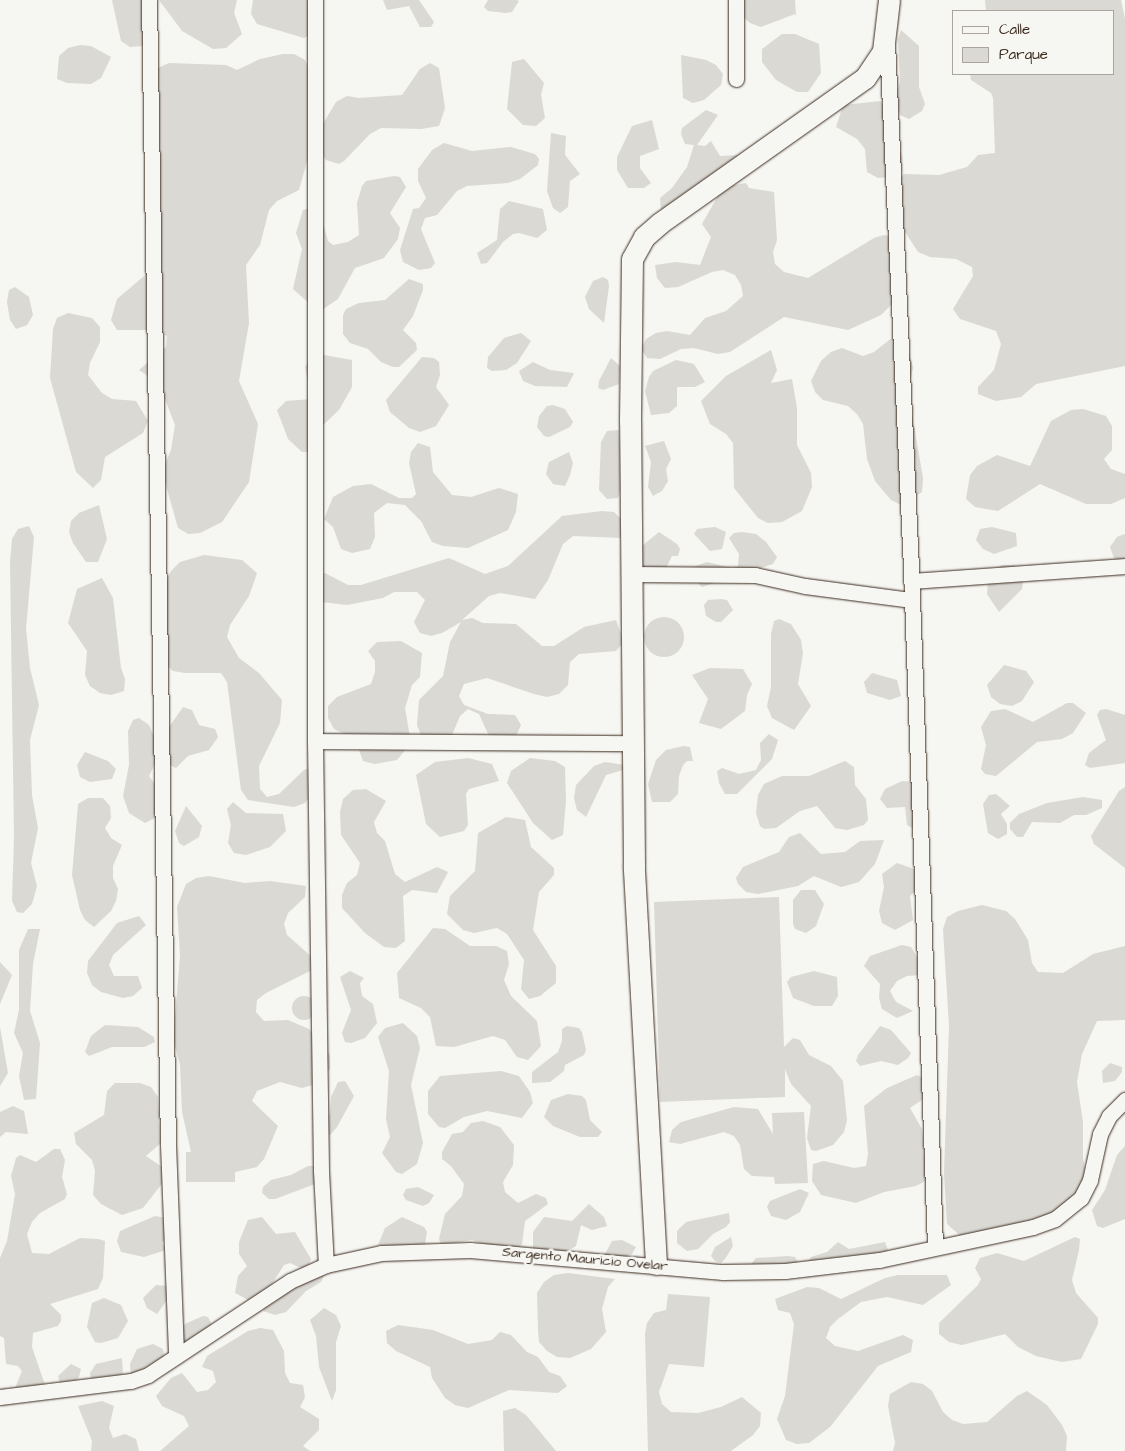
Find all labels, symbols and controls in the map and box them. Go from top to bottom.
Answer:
legend [952,10,1115,75]
text: Calle [999,19,1030,40]
text: Parque [999,44,1048,65]
street label: Sargento Mauricio Ovelar [502,1243,668,1275]

